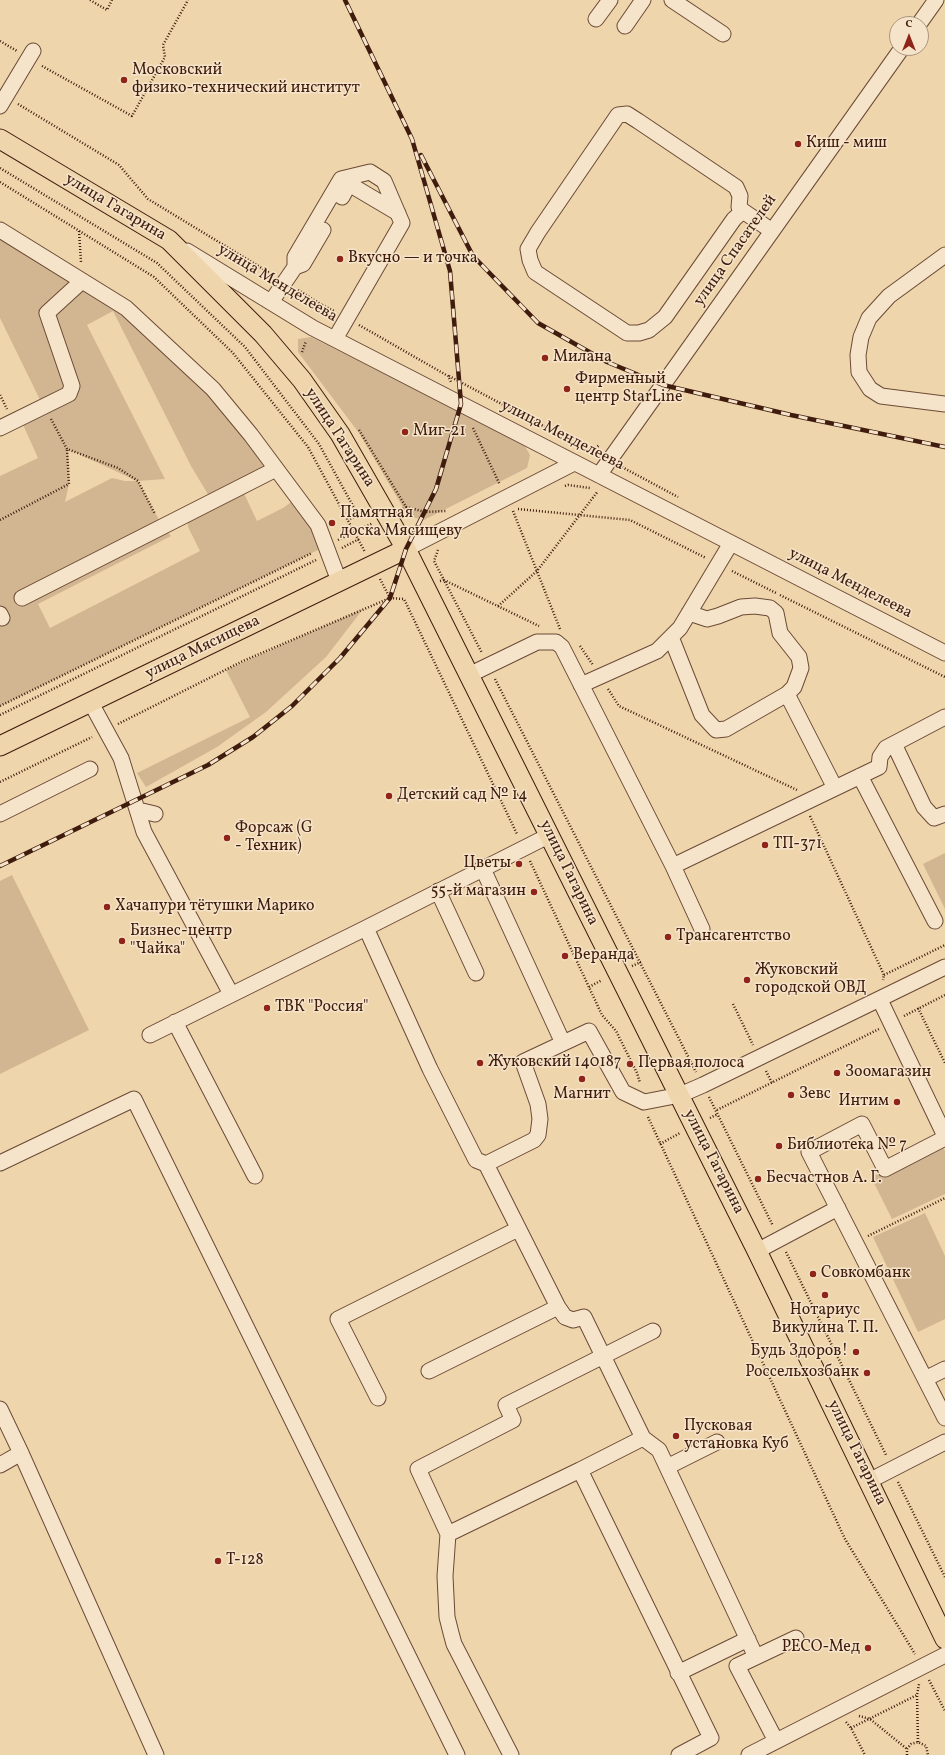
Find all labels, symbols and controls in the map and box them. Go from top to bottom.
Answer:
north arrow [889,16,929,56]
text: С [905,17,913,32]
place label: Московский физико-технический институт [132,61,360,99]
marker: Московский физико-технический институт [119,75,129,85]
place label: Киш - миш [806,134,887,154]
marker: Киш - миш [793,139,803,149]
street label: улица Гагарина [61,170,169,246]
street label: улица Спасателей [690,192,782,310]
street label: улица Менделеева [214,241,340,327]
place label: Вкусно — и точка [348,249,478,269]
marker: Вкусно — и точка [335,254,345,264]
place label: Милана [553,348,612,368]
marker: Милана [540,353,550,363]
place label: Фирменный центр StarLine [575,370,683,408]
marker: Фирменный центр StarLine [562,384,572,394]
street label: улица Гагарина [300,385,378,491]
street label: улица Менделеева [497,397,627,475]
place label: Миг-21 [413,422,466,442]
marker: Миг-21 [400,427,410,437]
place label: Памятная доска Мясищеву [340,504,462,542]
marker: Памятная доска Мясищеву [327,518,337,528]
street label: улица Менделеева [785,545,915,623]
street label: улица Мясищева [142,612,264,684]
place label: Детский сад № 14 [397,786,527,806]
marker: Детский сад № 14 [384,791,394,801]
street label: улица Гагарина [534,817,602,929]
place label: Форсаж (G - Техник) [235,819,313,857]
marker: Форсаж (G - Техник) [222,833,232,843]
place label: ТП-371 [773,835,822,855]
marker: ТП-371 [760,840,770,850]
place label: Цветы [463,854,511,874]
marker: Цветы [514,859,524,869]
place label: 55-й магазин [431,882,526,902]
marker: 55-й магазин [529,887,539,897]
place label: Хачапури тётушки Марико [115,897,315,917]
marker: Хачапури тётушки Марико [102,902,112,912]
place label: Бизнес-центр "Чайка" [130,922,232,960]
place label: Трансагентство [676,927,791,947]
marker: Трансагентство [663,932,673,942]
marker: Бизнес-центр "Чайка" [117,936,127,946]
place label: Веранда [573,946,634,966]
marker: Веранда [560,951,570,961]
place label: Жуковский городской ОВД [755,961,867,999]
marker: Жуковский городской ОВД [742,975,752,985]
place label: ТВК "Россия" [275,998,368,1018]
marker: ТВК "Россия" [262,1003,272,1013]
place label: Жуковский 140187 [488,1053,622,1073]
place label: Первая полоса [638,1054,744,1074]
marker: Жуковский 140187 [475,1058,485,1068]
marker: Первая полоса [625,1059,635,1069]
place label: Зоомагазин [845,1063,931,1083]
marker: Зоомагазин [832,1068,842,1078]
marker: Магнит [577,1074,587,1084]
place label: Магнит [553,1085,611,1105]
place label: Зевс [799,1085,831,1105]
marker: Зевс [786,1090,796,1100]
place label: Интим [839,1092,889,1112]
marker: Интим [892,1097,902,1107]
street label: улица Гагарина [678,1106,748,1218]
place label: Библиотека № 7 [787,1136,907,1156]
marker: Библиотека № 7 [774,1141,784,1151]
place label: Бесчастнов А. Г. [766,1169,882,1189]
marker: Бесчастнов А. Г. [753,1174,763,1184]
place label: Совкомбанк [821,1264,910,1284]
marker: Совкомбанк [808,1269,818,1279]
marker: Нотариус Викулина Т. П. [820,1290,830,1300]
place label: Нотариус Викулина Т. П. [772,1301,878,1339]
place label: Будь Здоров! [751,1342,848,1362]
marker: Будь Здоров! [851,1347,861,1357]
place label: Россельхозбанк [745,1363,859,1383]
marker: Россельхозбанк [862,1368,872,1378]
street label: улица Гагарина [822,1397,890,1509]
place label: Пусковая установка Куб [684,1417,789,1455]
marker: Пусковая установка Куб [671,1431,681,1441]
place label: Т-128 [226,1551,264,1571]
marker: Т-128 [213,1556,223,1566]
place label: РЕСО-Мед [782,1638,860,1658]
marker: РЕСО-Мед [863,1643,873,1653]

